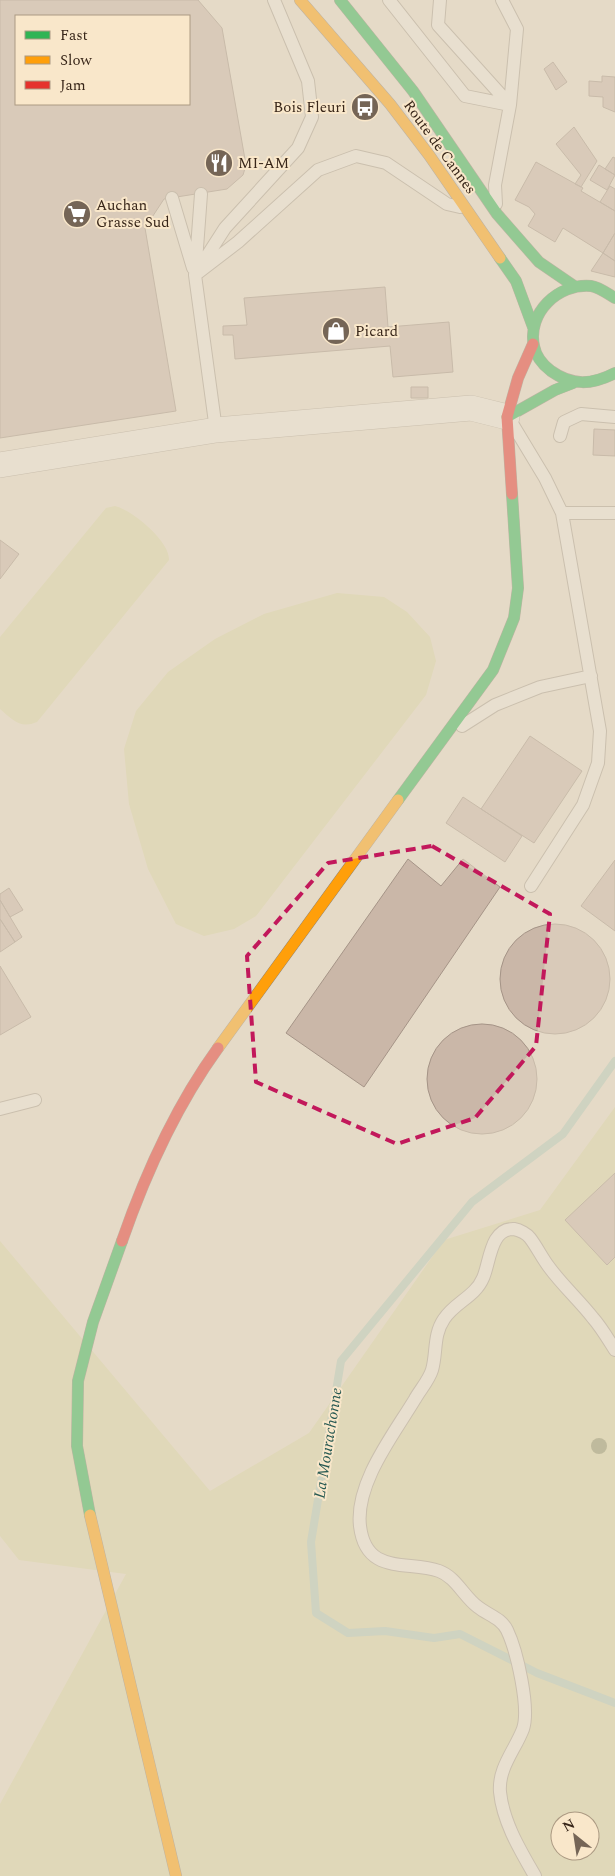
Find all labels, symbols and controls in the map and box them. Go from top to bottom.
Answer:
legend [15,15,190,105]
text: Fast [60,24,88,47]
text: Slow [60,49,92,72]
text: Jam [60,74,86,97]
bus stop icon: Bois Fleuri [350,92,380,122]
street label: Route de Cannes [397,95,482,199]
place label: Bois Fleuri [273,96,346,119]
restaurant icon: MI-AM [204,148,234,178]
place label: MI-AM [238,152,289,175]
place label: Auchan Grasse Sud [96,194,170,234]
supermarket icon: Auchan Grasse Sud [62,199,92,229]
shop icon: Picard [321,316,351,346]
place label: Picard [355,320,398,343]
water label: La Mourachonne [307,1386,349,1500]
north arrow [550,1811,600,1861]
text: N [559,1813,579,1837]

